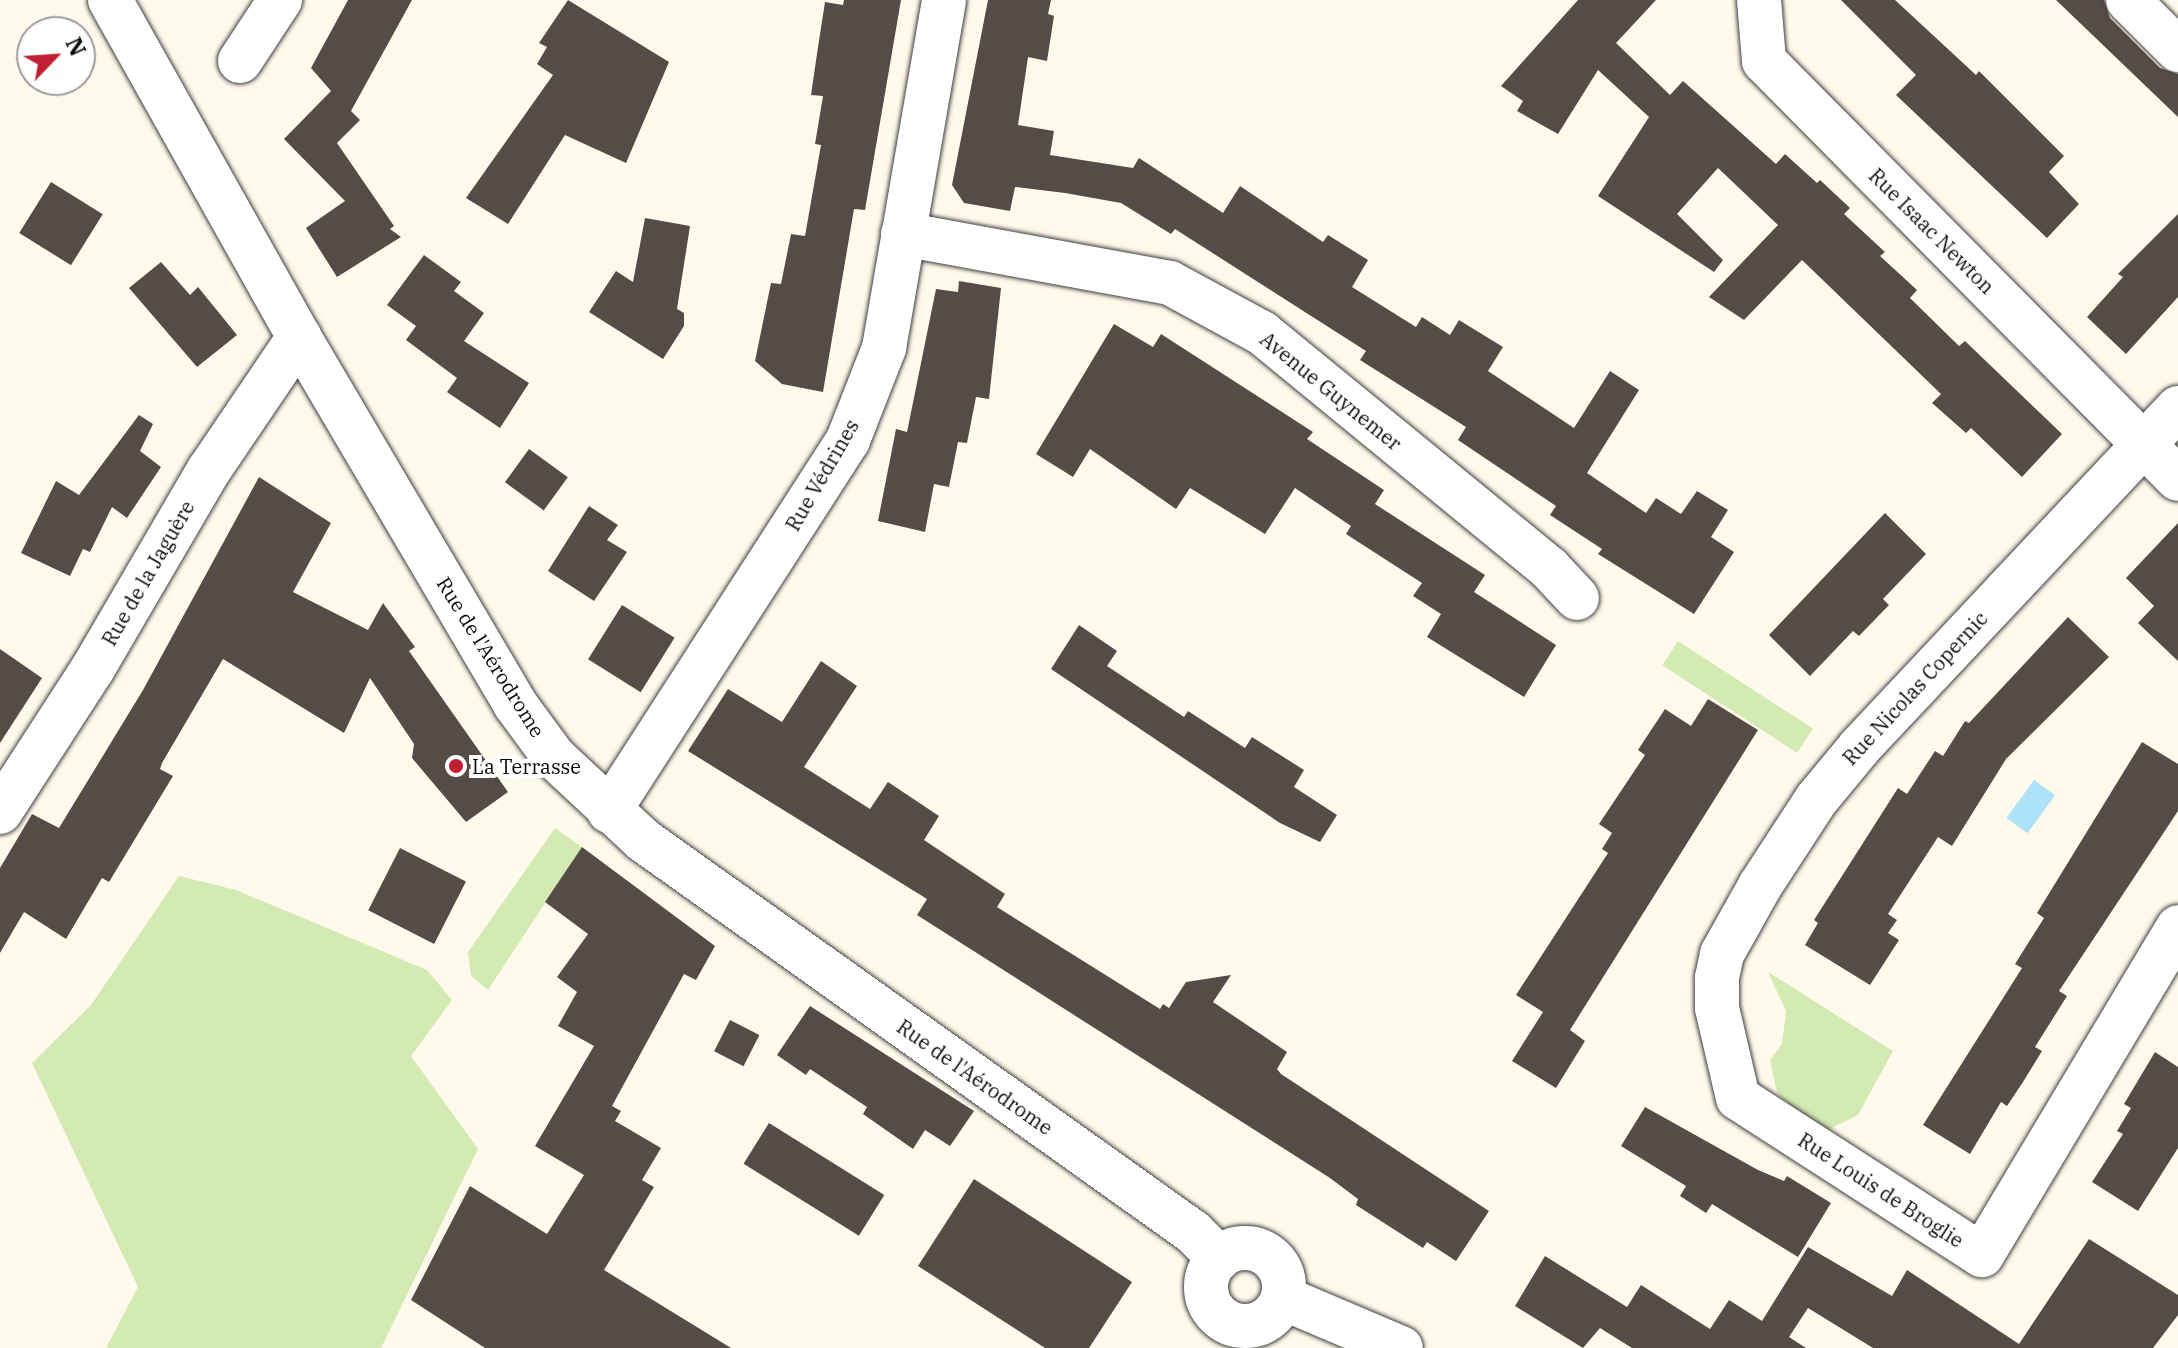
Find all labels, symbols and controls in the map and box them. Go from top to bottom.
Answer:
north arrow [16,16,96,96]
text: N [60,32,93,61]
street label: Rue Isaac Newton [1864,163,2000,299]
street label: Avenue Guynemer [1256,327,1406,455]
street label: Rue Védrines [780,415,864,535]
street label: Rue de la Jaguère [97,496,199,650]
street label: Rue de l'Aérodrome [432,572,550,742]
street label: Rue Nicolas Copernic [1838,606,1992,770]
place label: La Terrasse [472,754,581,778]
marker: La Terrasse [447,757,465,775]
street label: Rue de l'Aérodrome [893,1014,1057,1140]
street label: Rue Louis de Broglie [1794,1128,1968,1252]

